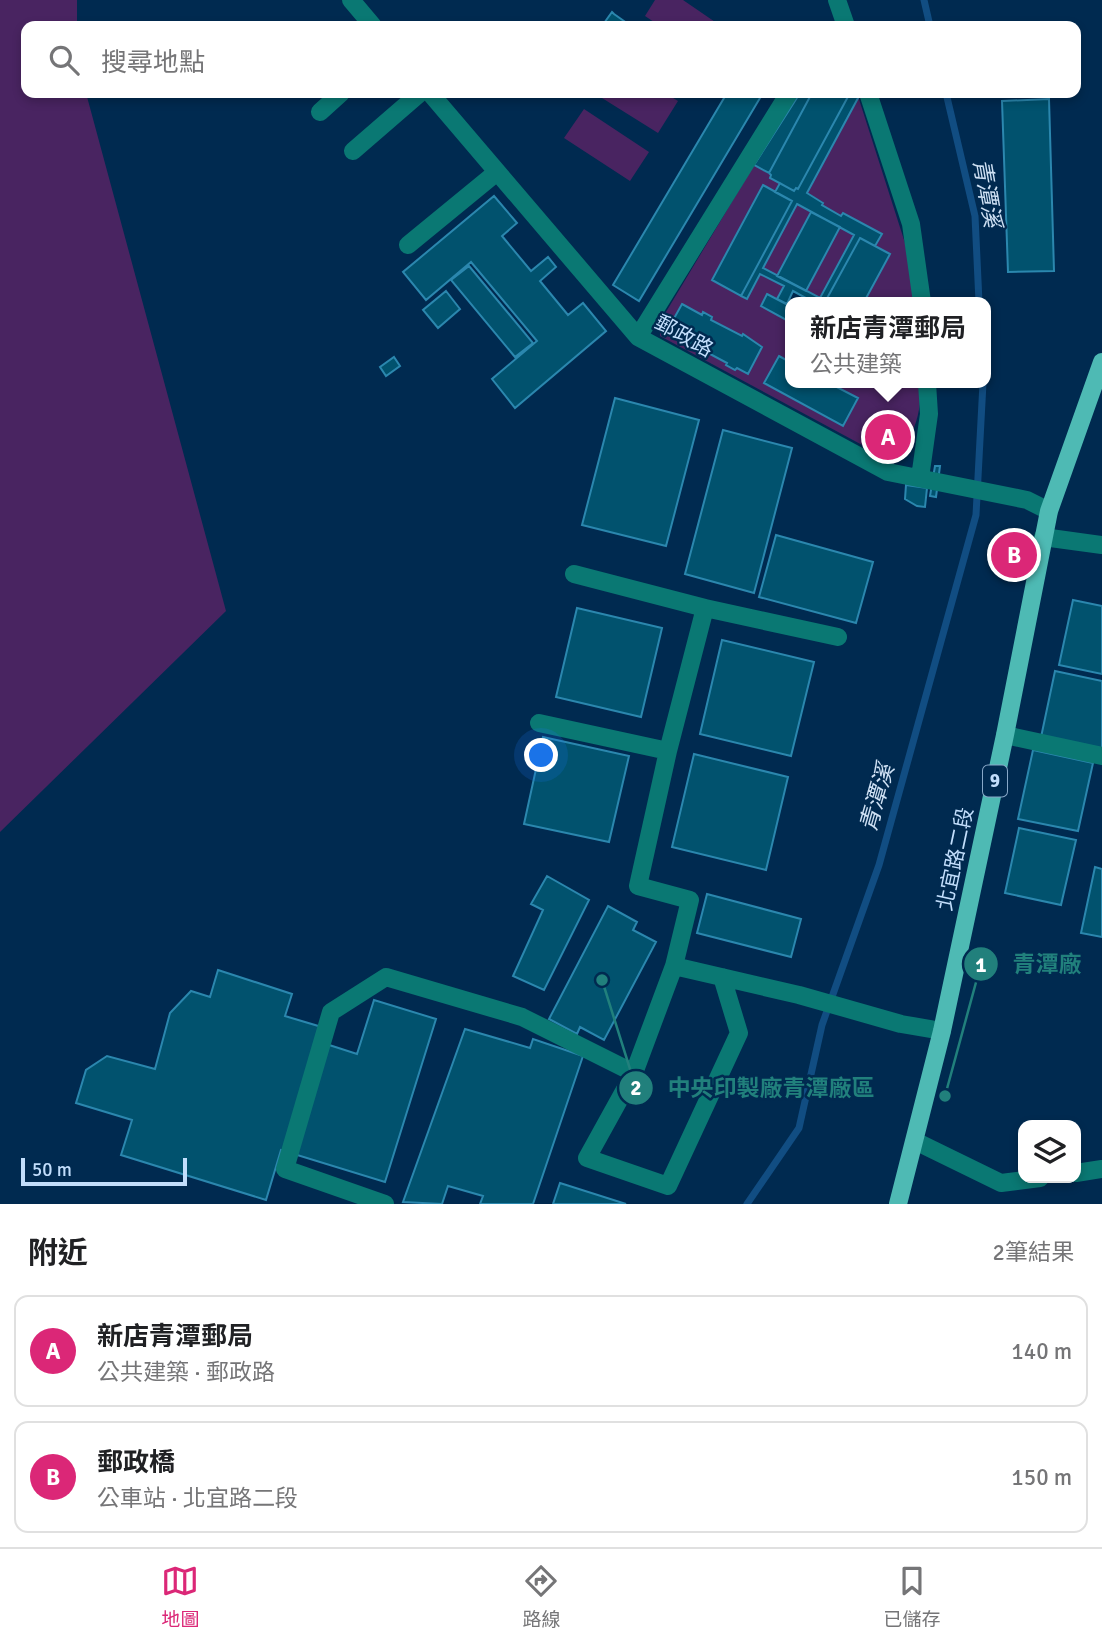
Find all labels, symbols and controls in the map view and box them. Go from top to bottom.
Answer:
search box [21,21,1081,98]
icon: search [45,41,83,79]
text: 搜尋地點 [101,47,205,79]
water label: 青潭溪 [967,157,1008,232]
popup [785,297,991,388]
street label: 郵政路 [650,309,718,363]
text: 新店青潭郵局 [810,313,966,345]
text: 公共建築 [810,350,902,379]
pin: A [865,411,911,463]
pin: B [991,529,1037,581]
your location [524,738,558,772]
water label: 青潭溪 [854,758,901,835]
road number: 9 [983,766,1007,796]
street label: 北宜路二段 [931,805,979,913]
callout: 青潭廠 [963,942,1095,986]
text: 青潭廠 [1013,950,1082,979]
text: 1 [975,952,987,978]
callout: 中央印製廠青潭廠區 [618,1066,888,1110]
text: 中央印製廠青潭廠區 [668,1074,875,1103]
text: 2 [630,1075,642,1101]
map controls [1018,1120,1081,1183]
button: layers [1018,1120,1081,1183]
scale bar [21,1155,187,1187]
text: 50 m [32,1158,72,1182]
text: 附近 [28,1235,88,1272]
text: 2筆結果 [993,1238,1074,1267]
text: 新店青潭郵局 [97,1321,253,1353]
text: A [46,1337,60,1366]
text: 140 m [1011,1337,1072,1366]
text: 公共建築 · 郵政路 [97,1358,275,1387]
text: 郵政橋 [97,1447,175,1479]
text: B [46,1463,60,1492]
text: 150 m [1011,1463,1072,1492]
text: 公車站 · 北宜路二段 [97,1484,298,1513]
tab: 地圖 [161,1562,200,1632]
tab: 路線 [522,1562,561,1632]
tab: 已儲存 [883,1562,941,1632]

